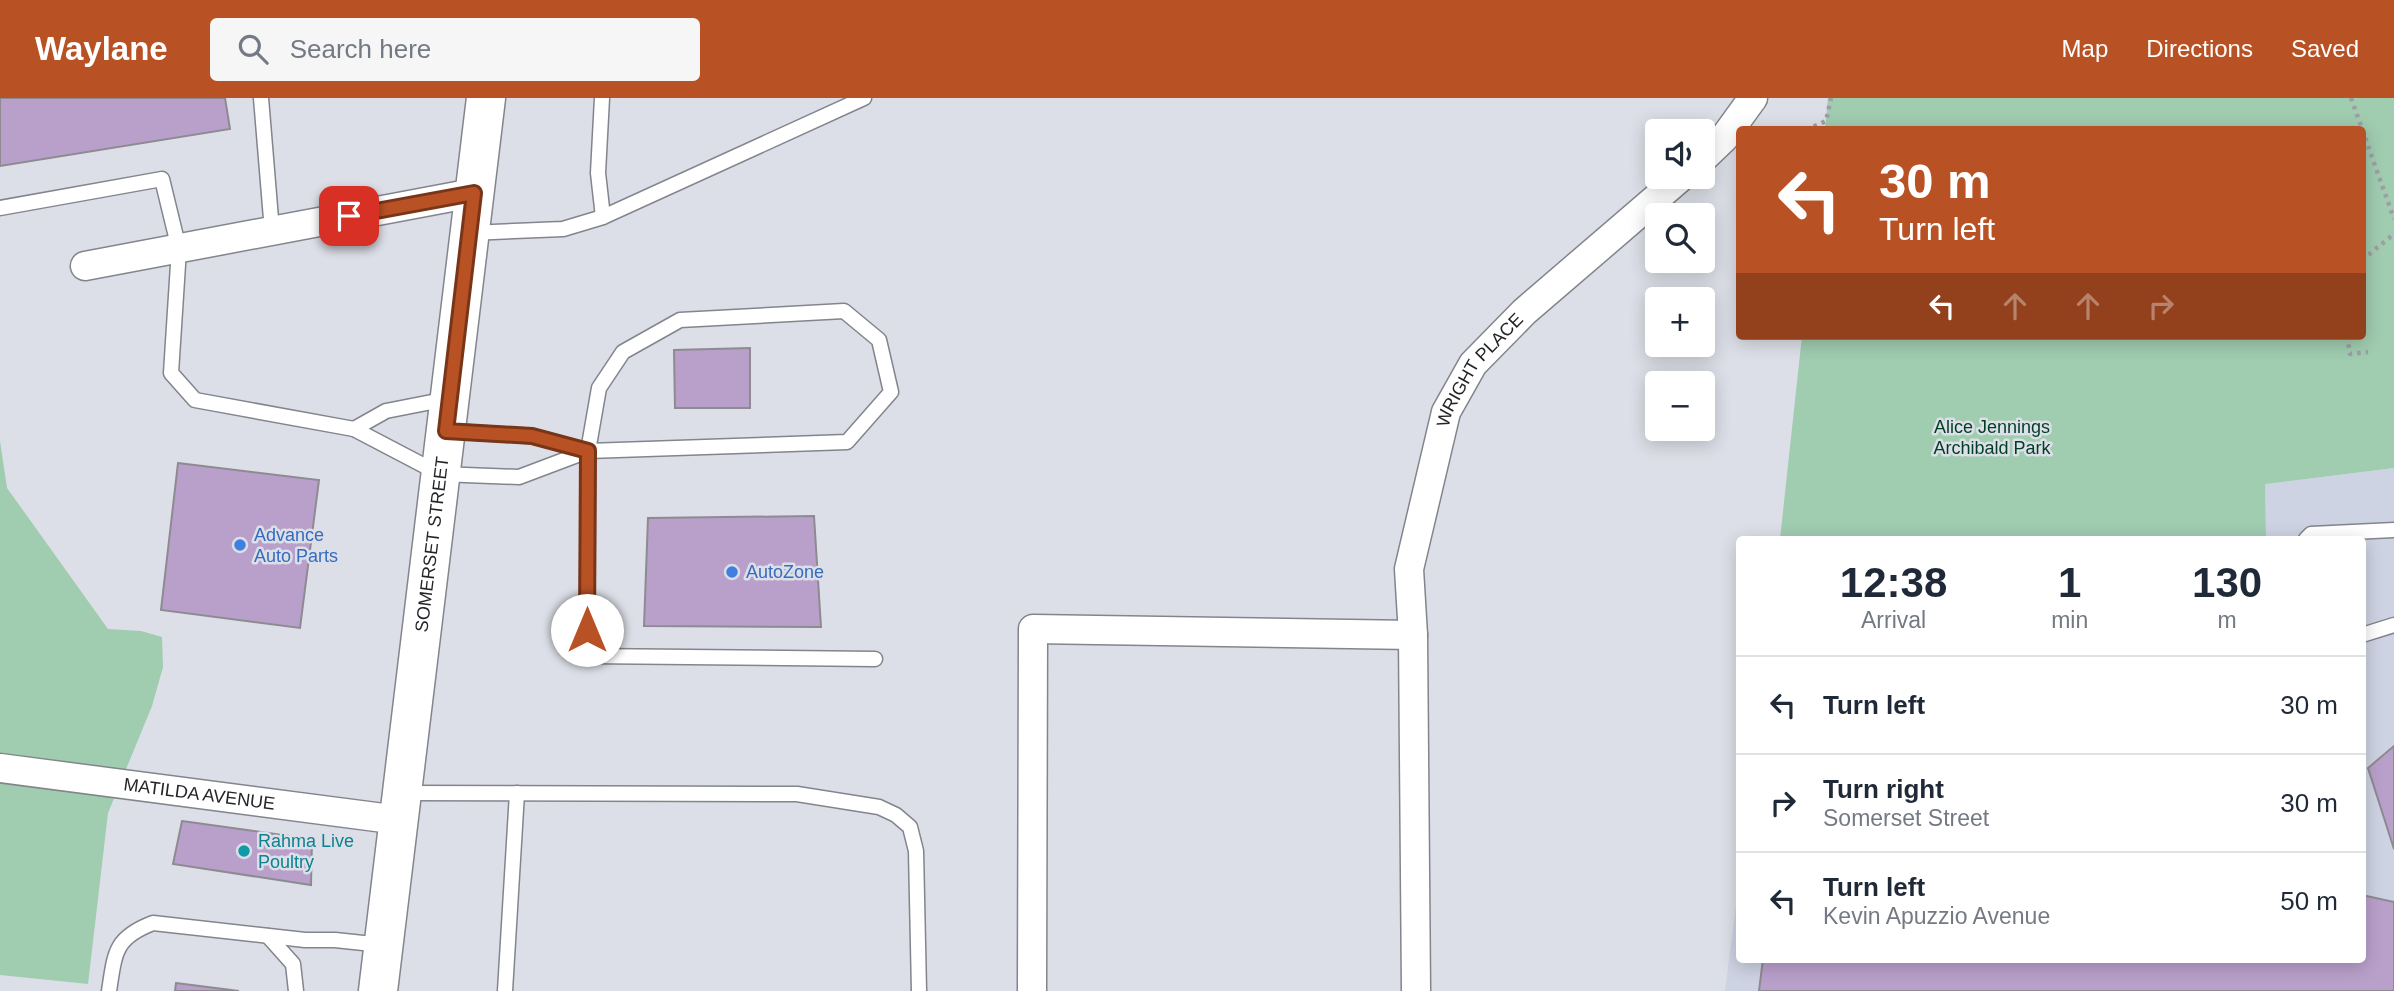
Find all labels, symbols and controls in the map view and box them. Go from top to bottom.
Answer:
search box [210,18,700,81]
text: Waylane [35,30,168,67]
icon: search [234,30,272,68]
text: Search here [290,34,431,64]
text: Map [2062,35,2108,62]
text: Directions [2146,35,2253,62]
text: Saved [2291,35,2359,62]
map controls [1645,119,1715,441]
button: sound [1645,119,1715,189]
icon: left [1764,154,1855,245]
text: 30 m [1879,154,1991,208]
pin [319,186,379,246]
icon: arrive [330,197,368,235]
button: search [1645,203,1715,273]
text: Turn left [1879,211,1995,247]
button: + [1645,287,1715,357]
icon: left [1923,287,1961,325]
icon: ahead [1996,287,2034,325]
icon: ahead [2069,287,2107,325]
icon: right [2142,287,2180,325]
street label: WRIGHT PLACE [1433,309,1527,429]
button: − [1645,371,1715,441]
park label: Alice Jennings Archibald Park [1933,417,2052,458]
street label: SOMERSET STREET [411,455,453,633]
place label: Advance Auto Parts [254,525,338,566]
marker: Advance Auto Parts [232,537,248,553]
text: 12:38 [1840,559,1947,606]
text: 1 [2058,559,2081,606]
text: 130 [2192,559,2262,606]
place label: AutoZone [746,562,824,582]
marker: AutoZone [724,564,740,580]
position arrow [550,593,624,667]
text: Arrival [1861,607,1926,633]
text: min [2051,607,2088,633]
text: m [2218,607,2237,633]
icon: left [1764,686,1802,724]
text: Turn left [1823,690,1925,720]
text: 30 m [2280,690,2338,720]
street label: MATILDA AVENUE [122,774,276,814]
text: Turn right [1823,774,1944,804]
icon: right [1764,784,1802,822]
text: 30 m [2280,788,2338,818]
text: Somerset Street [1823,805,1989,831]
place label: Rahma Live Poultry [258,831,354,872]
marker: Rahma Live Poultry [236,843,252,859]
text: Turn left [1823,872,1925,902]
icon: left [1764,882,1802,920]
text: 50 m [2280,886,2338,916]
text: Kevin Apuzzio Avenue [1823,903,2050,929]

